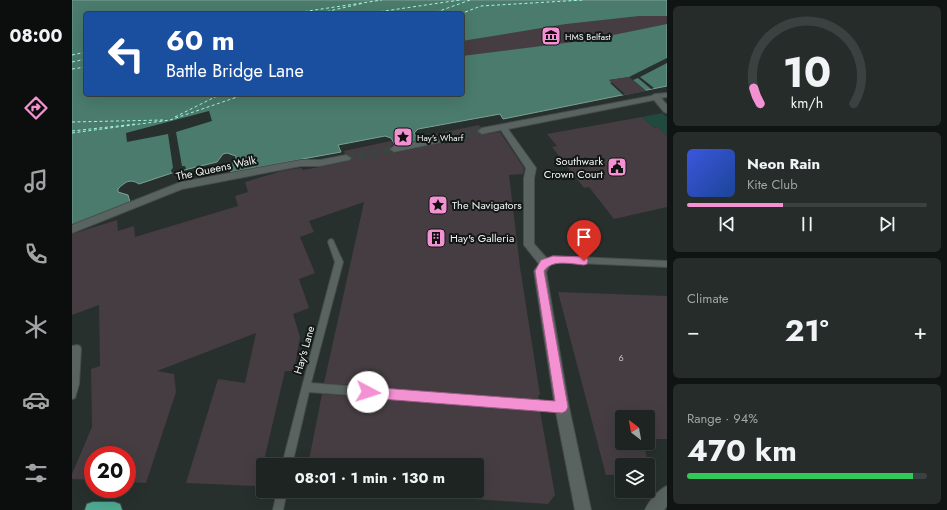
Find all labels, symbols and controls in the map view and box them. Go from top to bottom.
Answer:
text: 60 m [166,20,235,61]
text: 08:00 [10,23,62,49]
museum icon: HMS Belfast [540,25,562,47]
icon: left [100,28,152,80]
place label: HMS Belfast [565,30,612,43]
text: 10 [783,42,831,103]
text: Battle Bridge Lane [166,58,304,84]
text: km/h [791,93,823,113]
icon: directions [22,94,50,122]
place icon: Hay's Wharf [392,126,414,148]
place label: Hay's Wharf [417,131,464,144]
street label: The Queens Walk [174,152,258,184]
place label: Southwark Crown Court [544,153,603,182]
text: Neon Rain [747,153,820,175]
public building icon: Southwark Crown Court [606,156,628,178]
icon: music [22,167,50,195]
text: Kite Club [747,175,798,194]
place icon: The Navigators [427,194,449,216]
place label: The Navigators [452,197,522,213]
icon: previous [716,213,738,235]
icon: pause [796,213,818,235]
icon: next [876,213,898,235]
pin [567,220,601,261]
icon: arrive [573,226,595,248]
building icon: Hay's Galleria [425,227,447,249]
place label: Hay's Galleria [450,230,514,246]
icon: phone [22,240,50,268]
text: Climate [687,289,728,308]
text: 21° [785,309,829,352]
icon: climate [22,313,50,341]
text: − [687,315,700,347]
text: + [913,315,927,347]
street label: Hay's Lane [290,324,319,376]
house number: 6 [618,351,624,364]
position arrow [347,371,389,413]
icon: car [22,386,50,414]
text: Range · 94% [687,409,758,428]
north arrow [615,410,655,450]
map controls [615,410,655,498]
text: 470 km [687,429,797,472]
speed limit sign: 20 [84,446,136,498]
button: layers [615,458,655,498]
icon: filters [22,459,50,487]
text: 08:01 · 1 min · 130 m [295,467,445,489]

